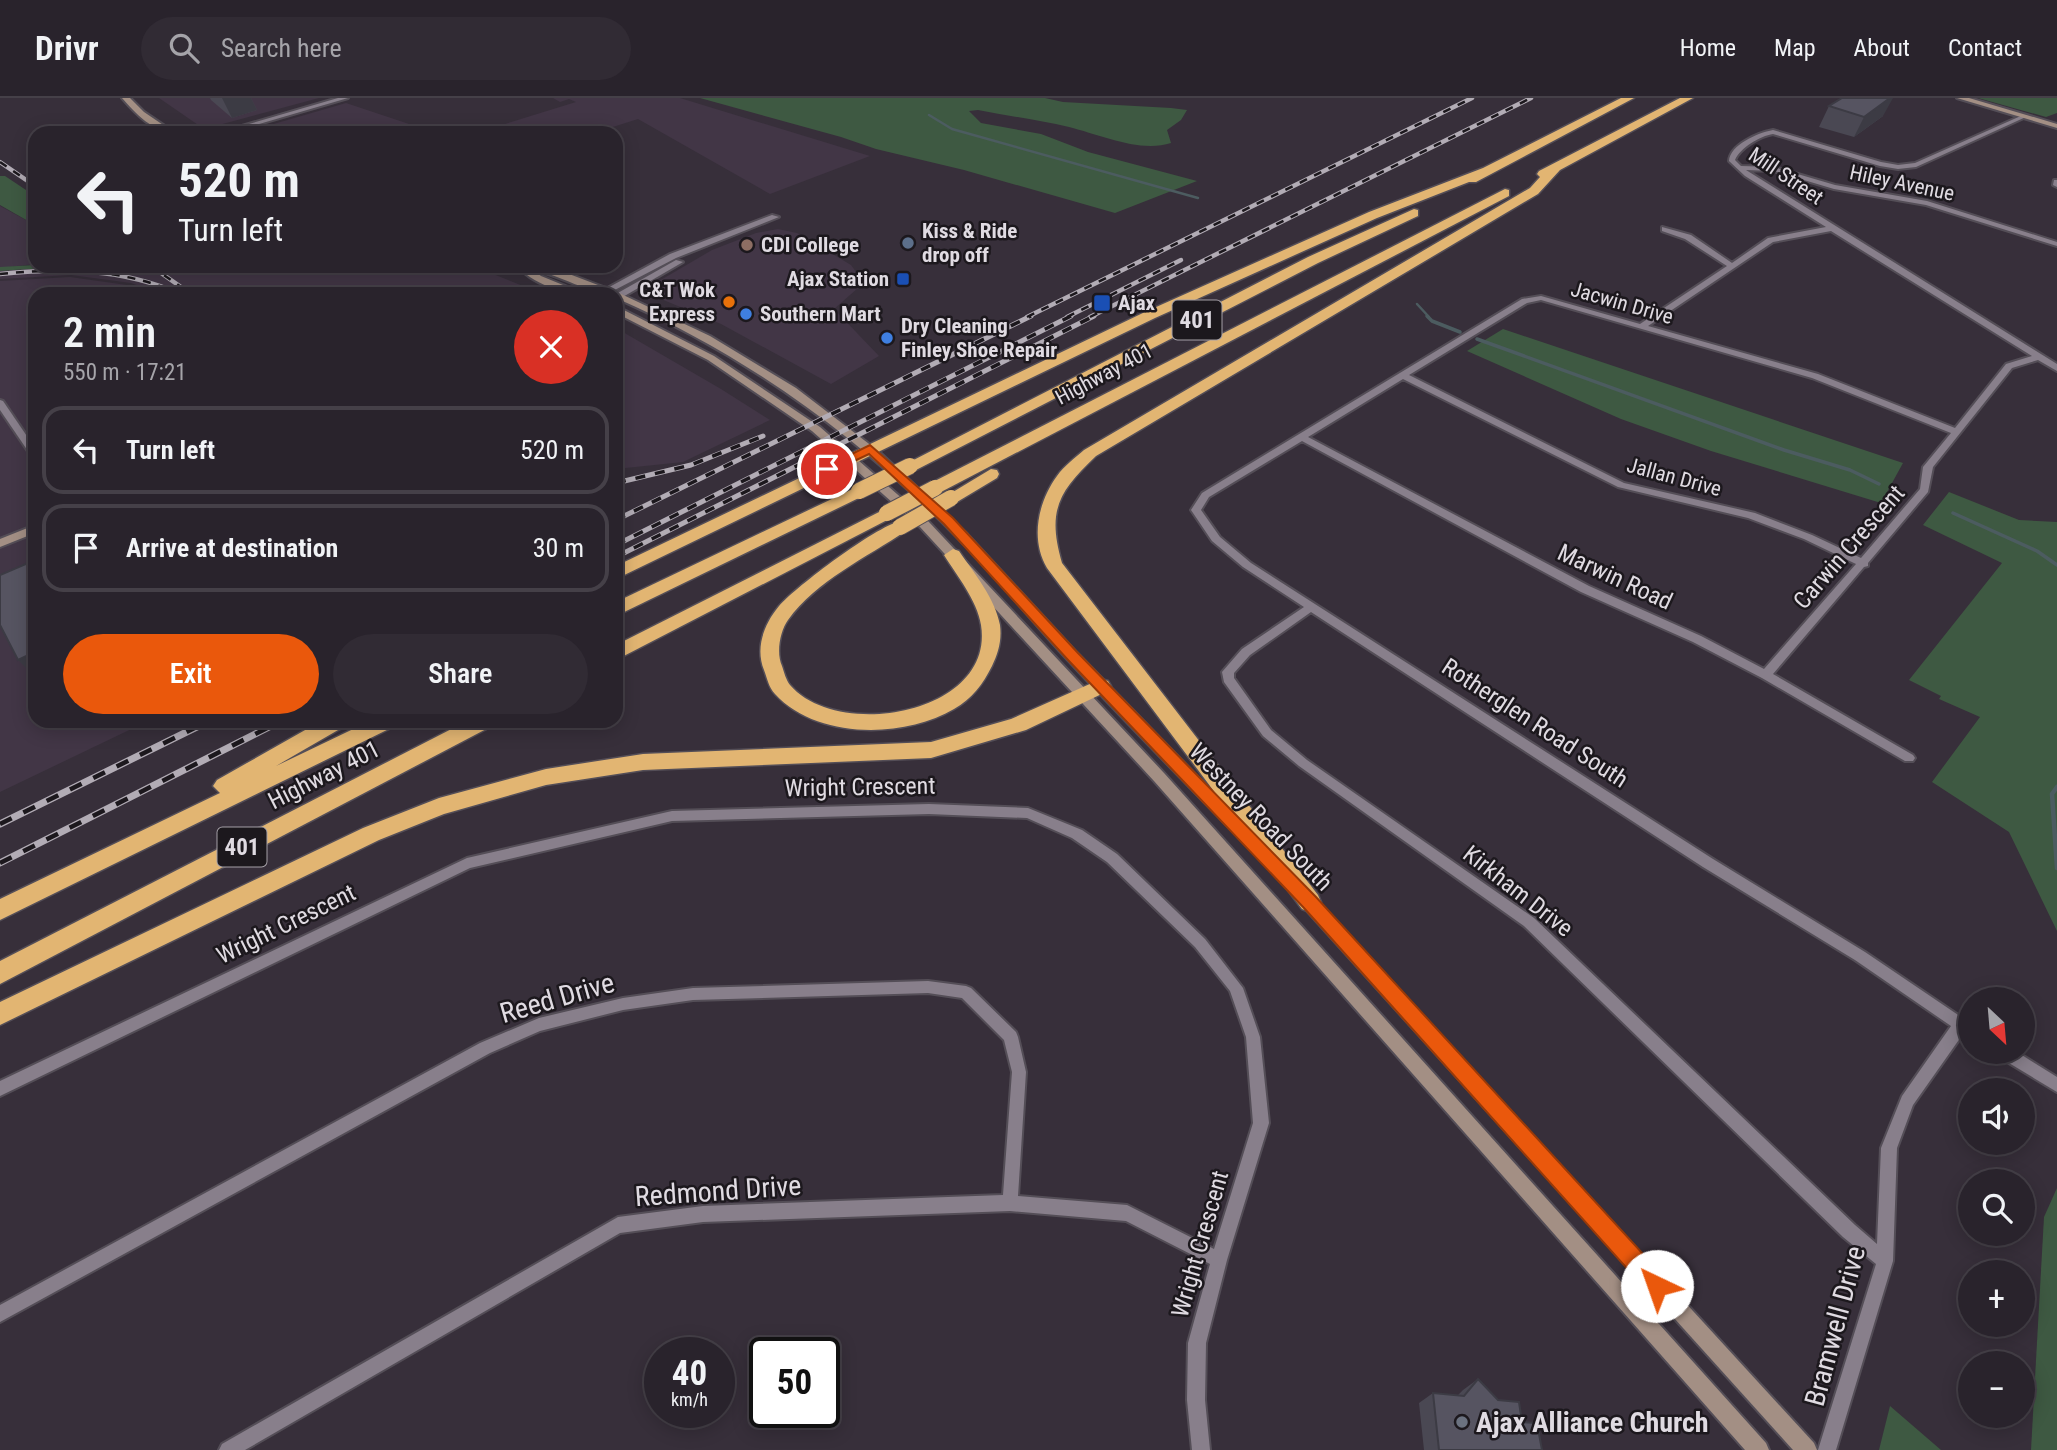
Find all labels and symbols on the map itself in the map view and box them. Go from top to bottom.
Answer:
street label: Mill Street [1744,142,1828,210]
street label: Hiley Avenue [1847,160,1957,206]
place label: Kiss & Ride drop off [922,219,1017,267]
place label: CDI College [761,233,859,257]
marker: Kiss & Ride drop off [900,235,916,251]
marker: CDI College [739,237,755,253]
place label: Ajax Station [787,267,889,291]
marker: Ajax Station [895,271,911,287]
street label: Jacwin Drive [1568,277,1676,329]
place label: C&T Wok Express [639,278,716,326]
place label: Ajax [1118,291,1156,315]
marker: Ajax [1092,293,1112,313]
marker: C&T Wok Express [721,294,737,310]
road number: 401 [1172,300,1222,340]
place label: Southern Mart [760,302,881,326]
marker: Southern Mart [738,306,754,322]
place label: Dry Cleaning Finley Shoe Repair [901,314,1057,362]
marker: Dry Cleaning Finley Shoe Repair [879,330,895,346]
street label: Highway 401 [1051,338,1157,410]
pin [797,439,857,499]
street label: Jallan Drive [1624,453,1724,501]
street label: Carwin Crescent [1788,479,1910,615]
street label: Marwin Road [1553,538,1677,616]
street label: Rotherglen Road South [1437,652,1633,794]
street label: Highway 401 [263,735,385,815]
street label: Westney Road South [1184,738,1338,896]
street label: Wright Crescent [784,772,936,802]
road number: 401 [218,828,266,866]
street label: Kirkham Drive [1458,840,1578,942]
street label: Wright Crescent [212,878,360,970]
street label: Reed Drive [496,966,618,1030]
north arrow [1958,987,2035,1064]
street label: Wright Crescent [1166,1168,1234,1320]
street label: Redmond Drive [634,1169,802,1213]
street label: Bramwell Drive [1798,1242,1872,1410]
position arrow [1620,1249,1694,1323]
speed limit sign: 50 [749,1337,840,1428]
place label: Ajax Alliance Church [1476,1406,1709,1439]
marker: Ajax Alliance Church [1454,1414,1470,1430]

